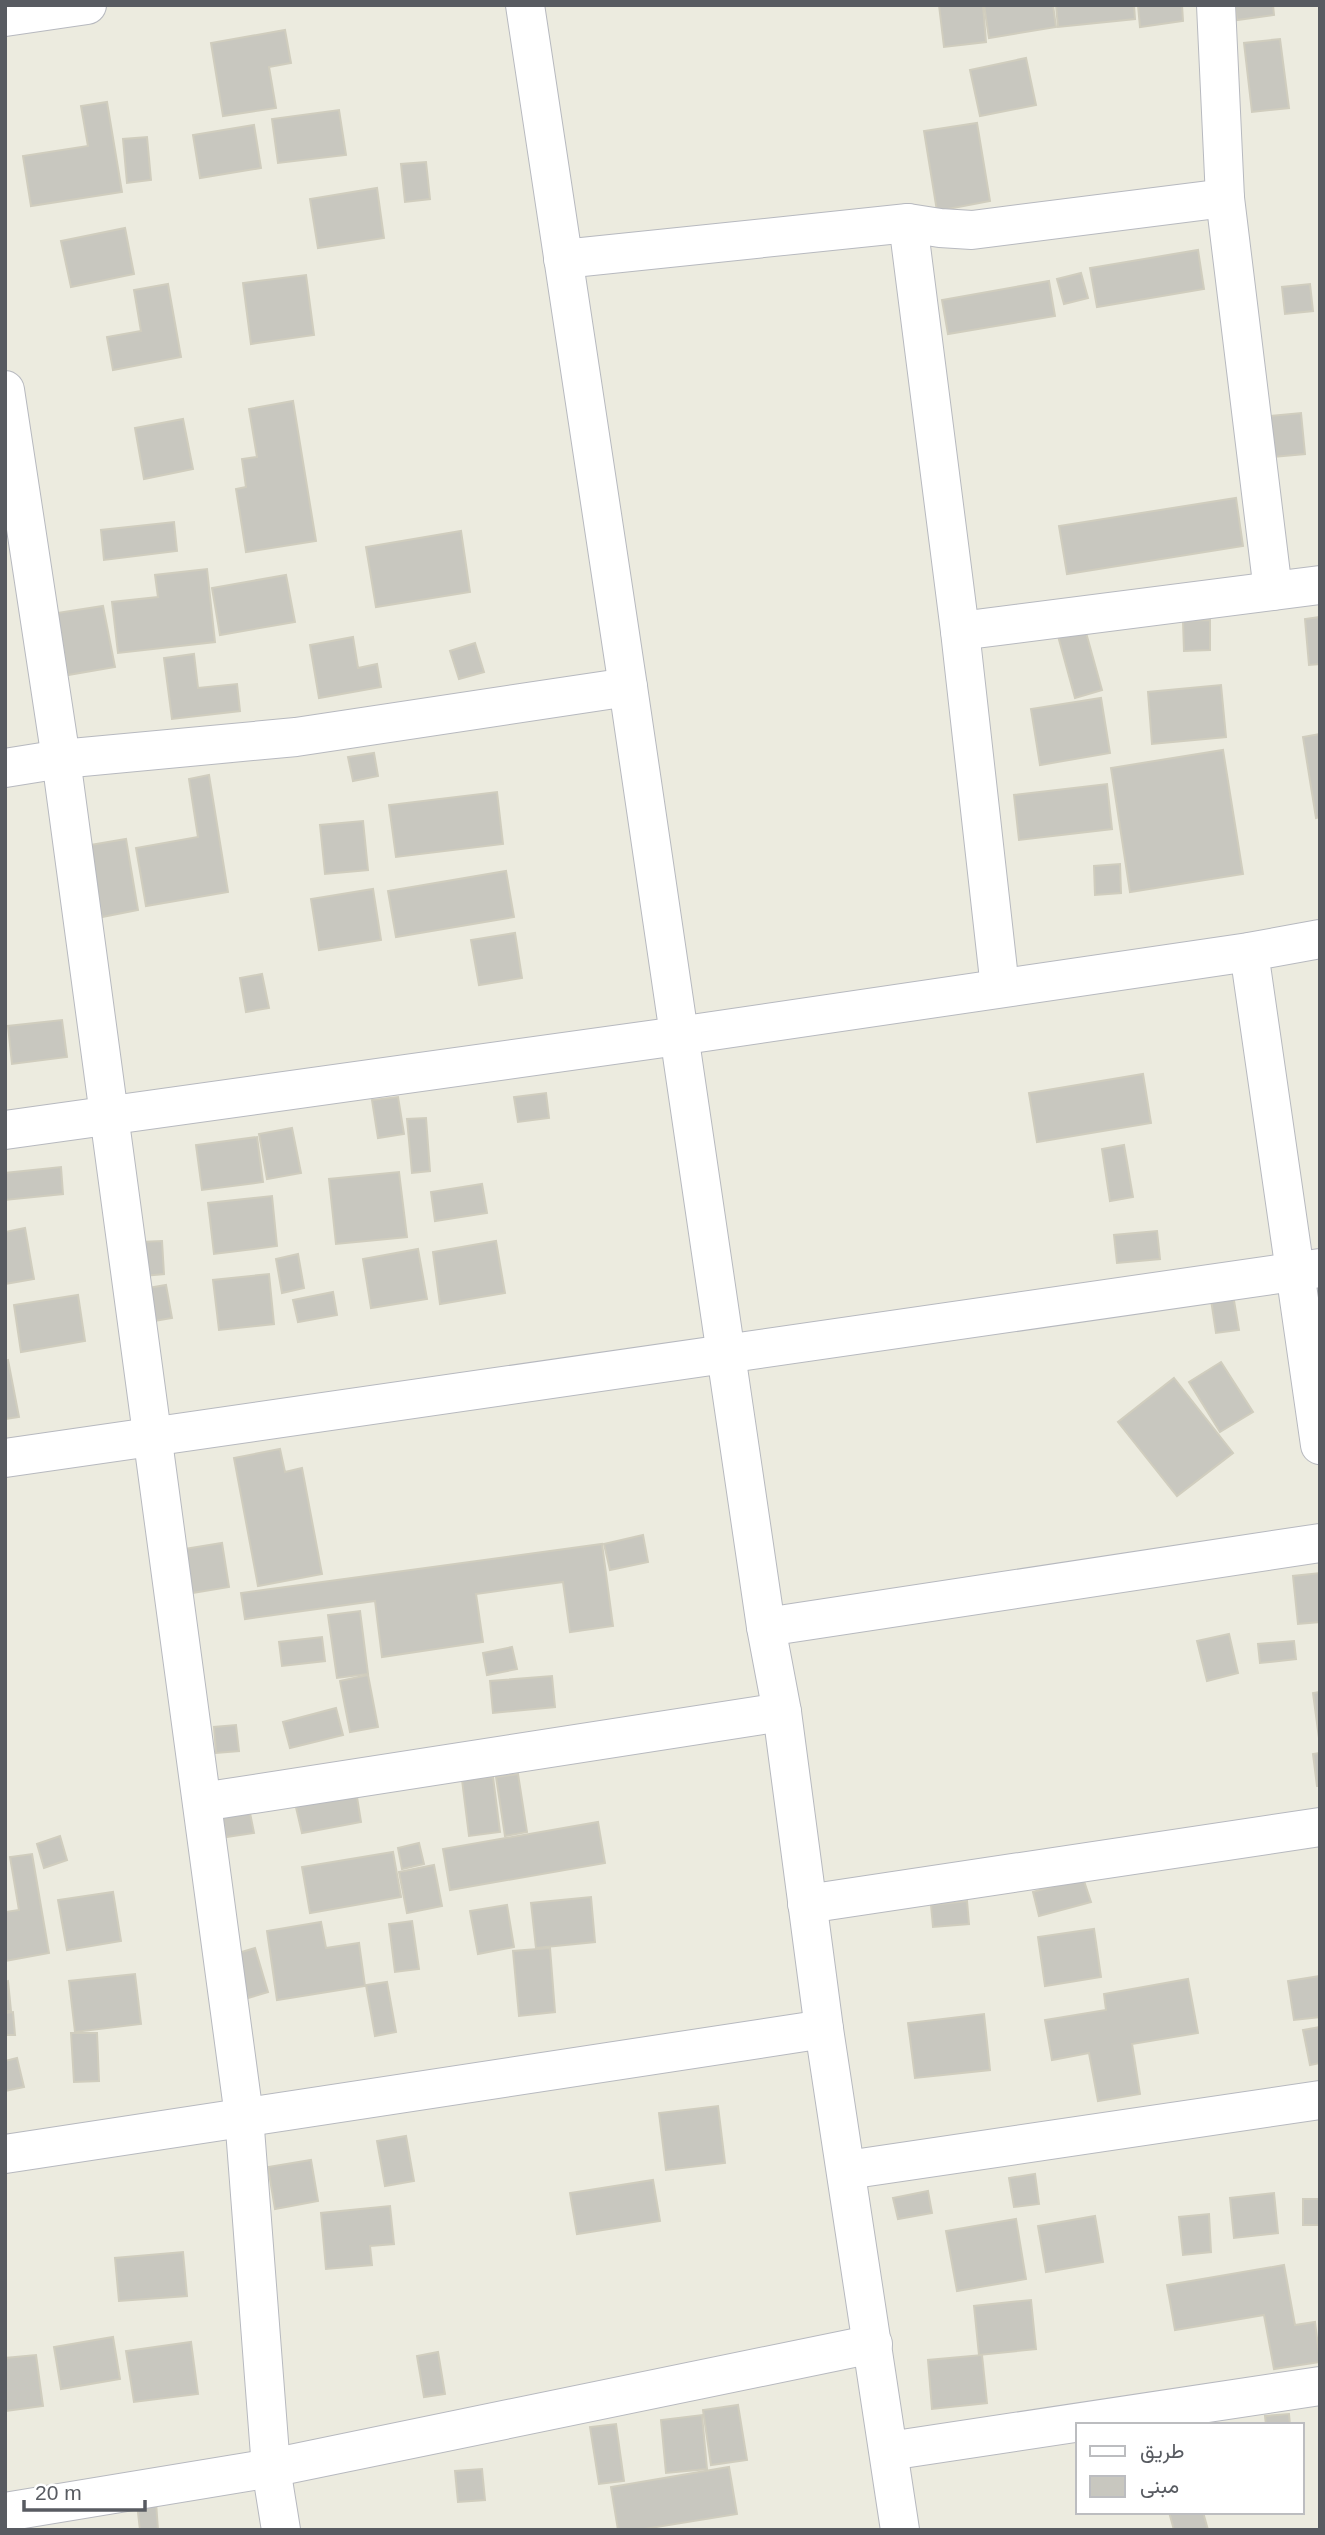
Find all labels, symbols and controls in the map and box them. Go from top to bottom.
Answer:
legend [1076,2423,1304,2514]
text: طريق [1140,2439,1185,2464]
scale bar [24,2468,145,2512]
text: مبنى [1140,2474,1179,2498]
text: 20 m [35,2481,82,2504]

